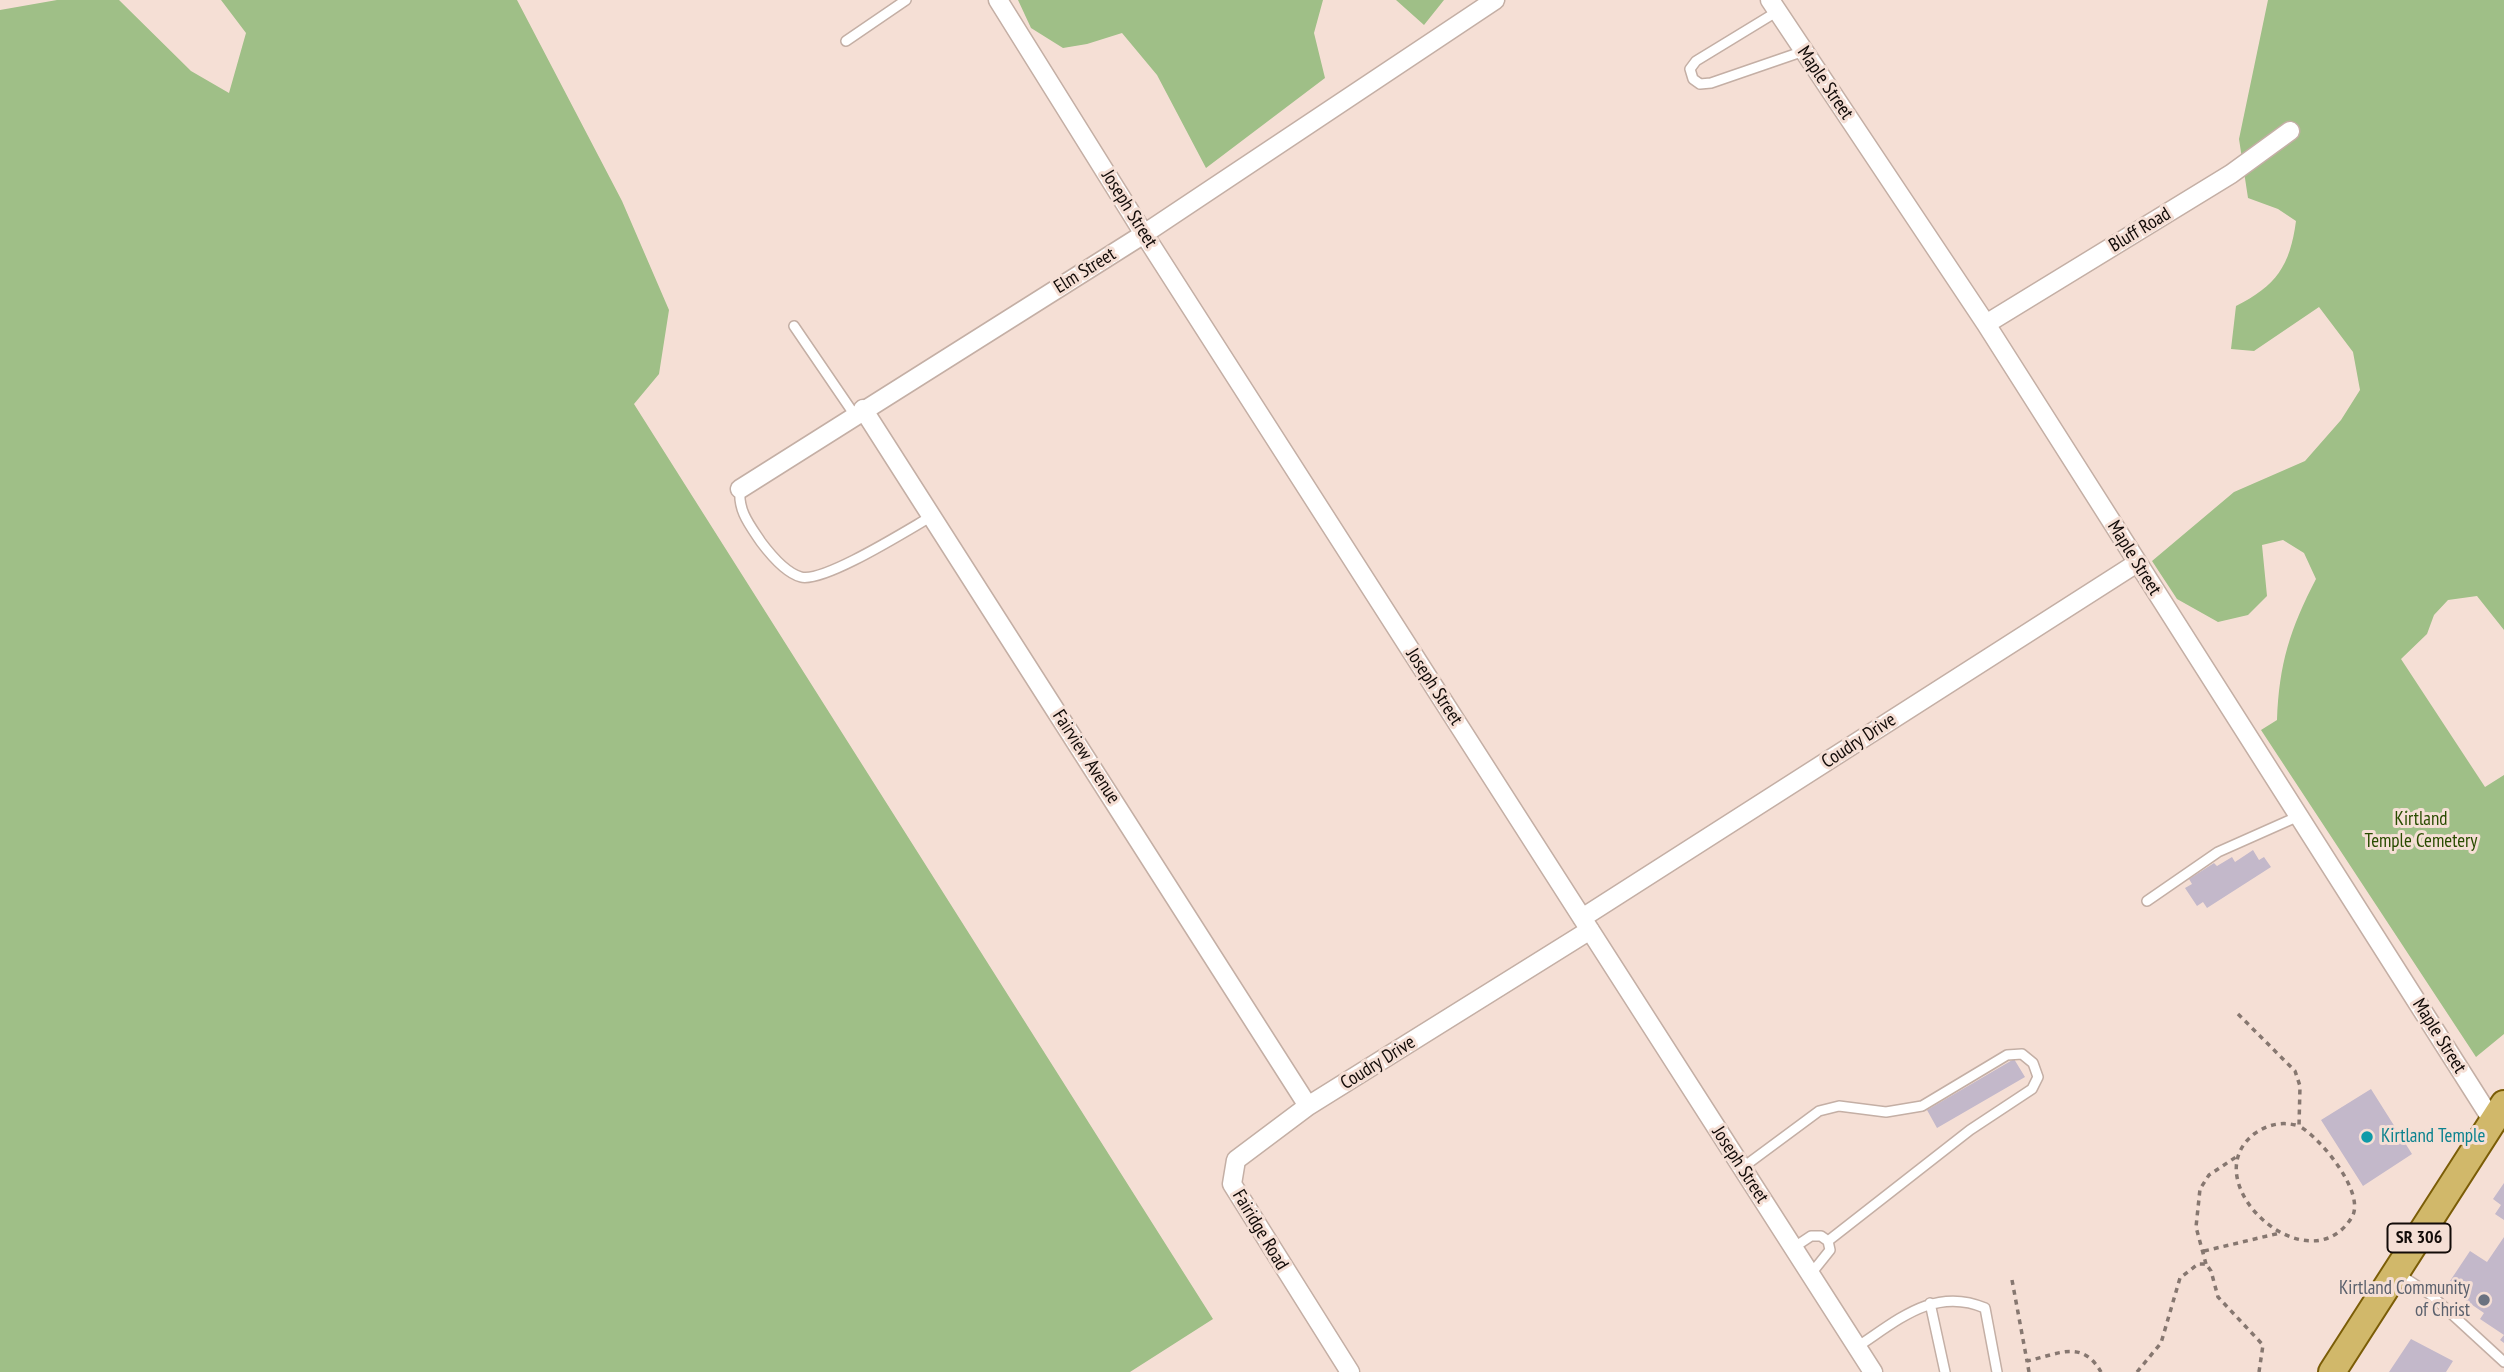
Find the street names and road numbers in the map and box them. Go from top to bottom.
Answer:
street label: Maple Street [1792,42,1858,124]
street label: Joseph Street [1096,166,1162,252]
street label: Bluff Road [2105,203,2175,257]
street label: Elm Street [1050,243,1120,299]
street label: Maple Street [2102,517,2166,599]
street label: Joseph Street [1401,644,1467,730]
street label: Fairview Avenue [1047,706,1125,808]
street label: Coudry Drive [1818,709,1900,773]
street label: Maple Street [2407,995,2471,1077]
street label: Coudry Drive [1336,1031,1420,1095]
street label: Joseph Street [1707,1122,1773,1208]
street label: Fairidge Road [1227,1186,1293,1274]
road number: SR 306 [2388,1224,2450,1252]

